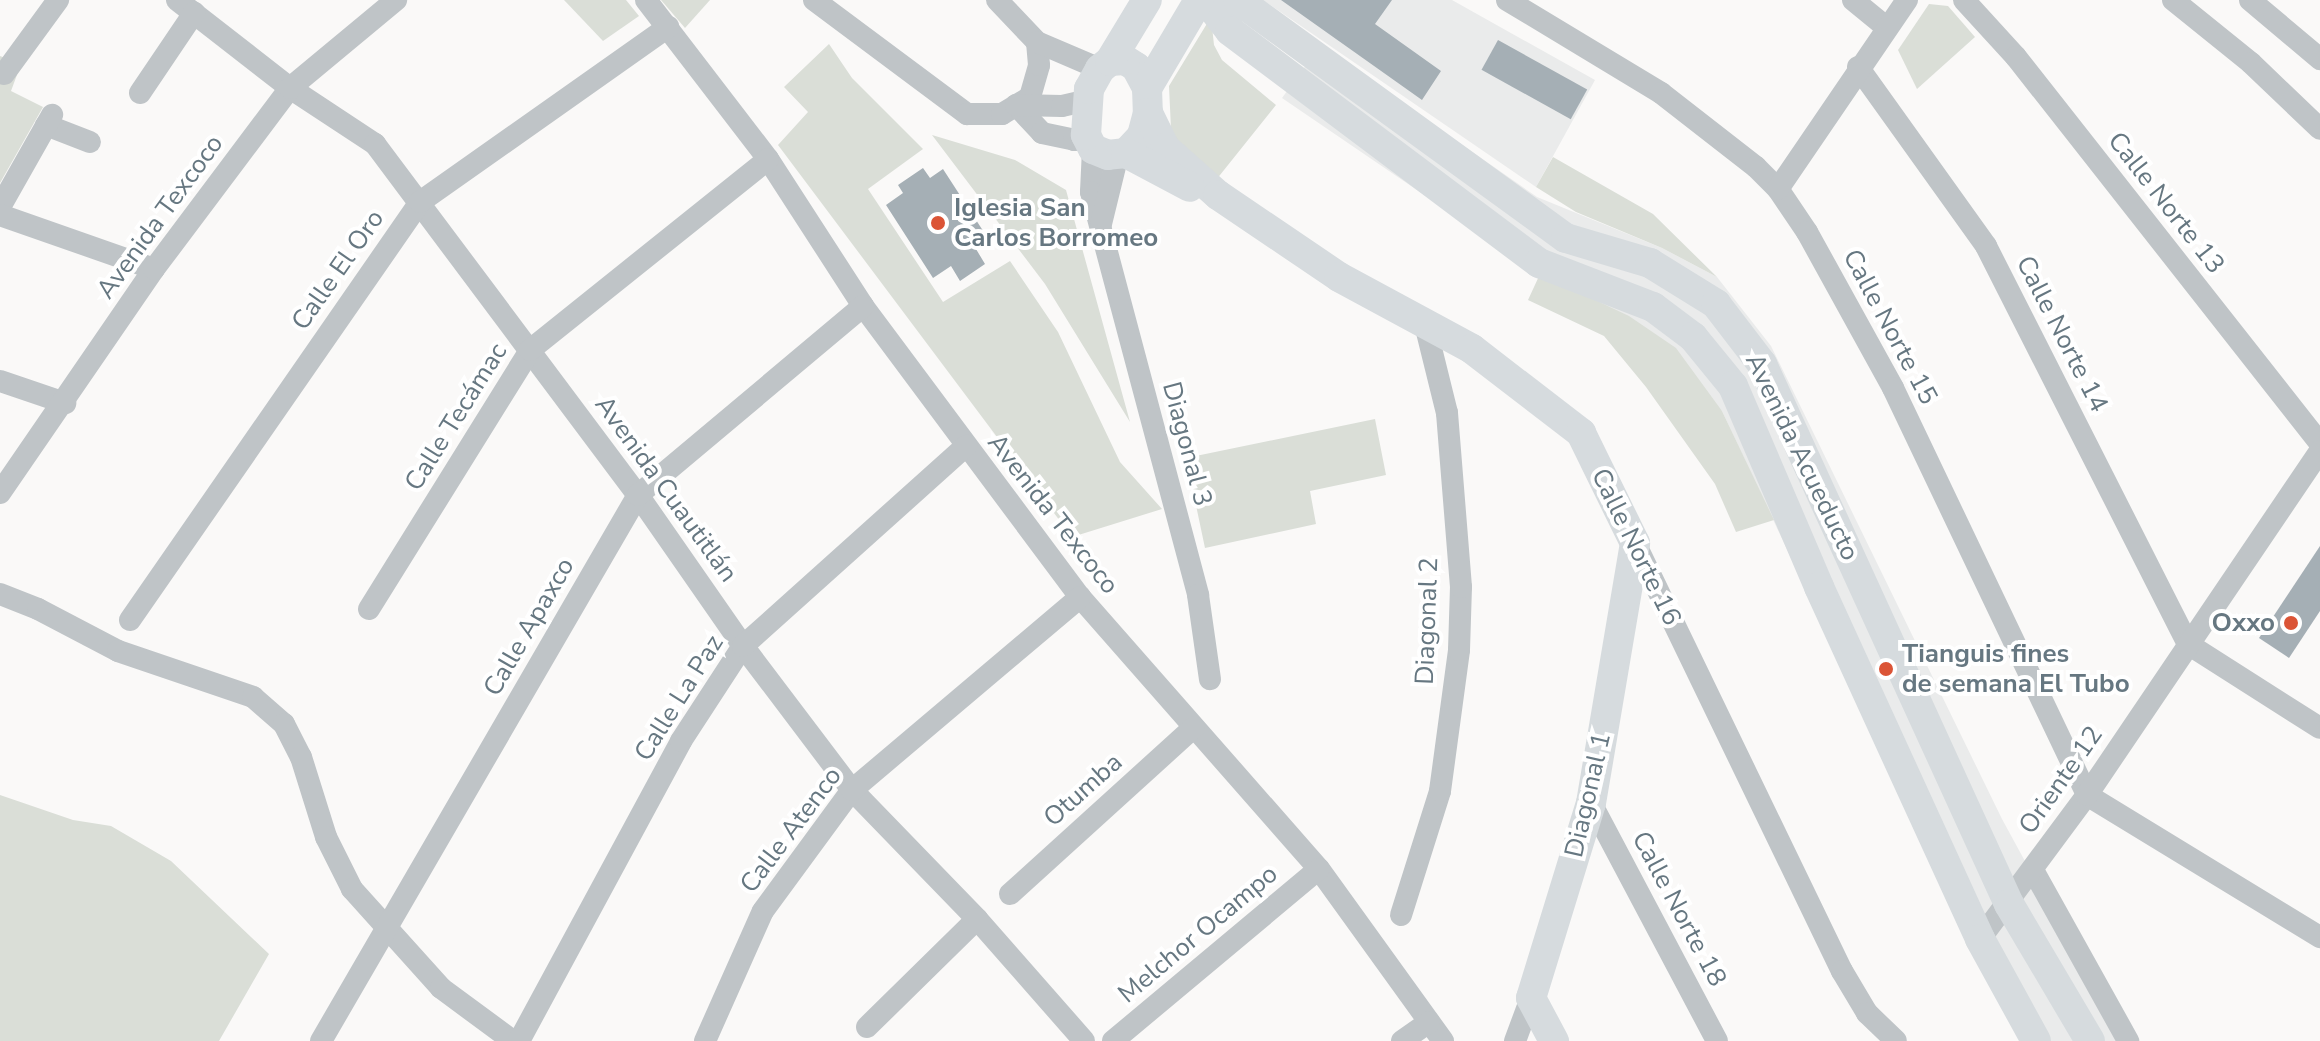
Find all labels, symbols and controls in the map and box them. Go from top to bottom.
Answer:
street label: Calle Norte 13 [2101,126,2231,280]
street label: Avenida Texcoco [90,129,230,305]
place label: Iglesia San Carlos Borromeo [954,192,1158,254]
street label: Calle El Oro [285,204,391,336]
marker: Iglesia San Carlos Borromeo [929,214,947,232]
street label: Calle Norte 15 [1836,244,1944,410]
street label: Calle Norte 14 [2009,251,2115,417]
street label: Calle Tecámac [398,338,514,496]
street label: Avenida Acueducto [1738,349,1866,565]
street label: Diagonal 3 [1155,378,1219,510]
street label: Avenida Cuautitlán [588,390,744,588]
street label: Avenida Texcoco [981,428,1125,600]
street label: Calle Norte 16 [1584,463,1688,631]
street label: Calle Apaxco [477,552,581,702]
street label: Diagonal 2 [1409,557,1445,685]
place label: Oxxo [2212,607,2275,639]
marker: Oxxo [2282,614,2300,632]
street label: Calle La Paz [628,629,730,767]
place label: Tianguis fines de semana El Tubo [1902,638,2130,700]
marker: Tianguis fines de semana El Tubo [1877,660,1895,678]
street label: Oriente 12 [2012,720,2110,840]
street label: Diagonal 1 [1558,729,1618,861]
street label: Otumba [1037,747,1129,833]
street label: Calle Atenco [734,761,848,899]
street label: Calle Norte 18 [1625,826,1733,992]
street label: Melchor Ocampo [1112,858,1284,1010]

